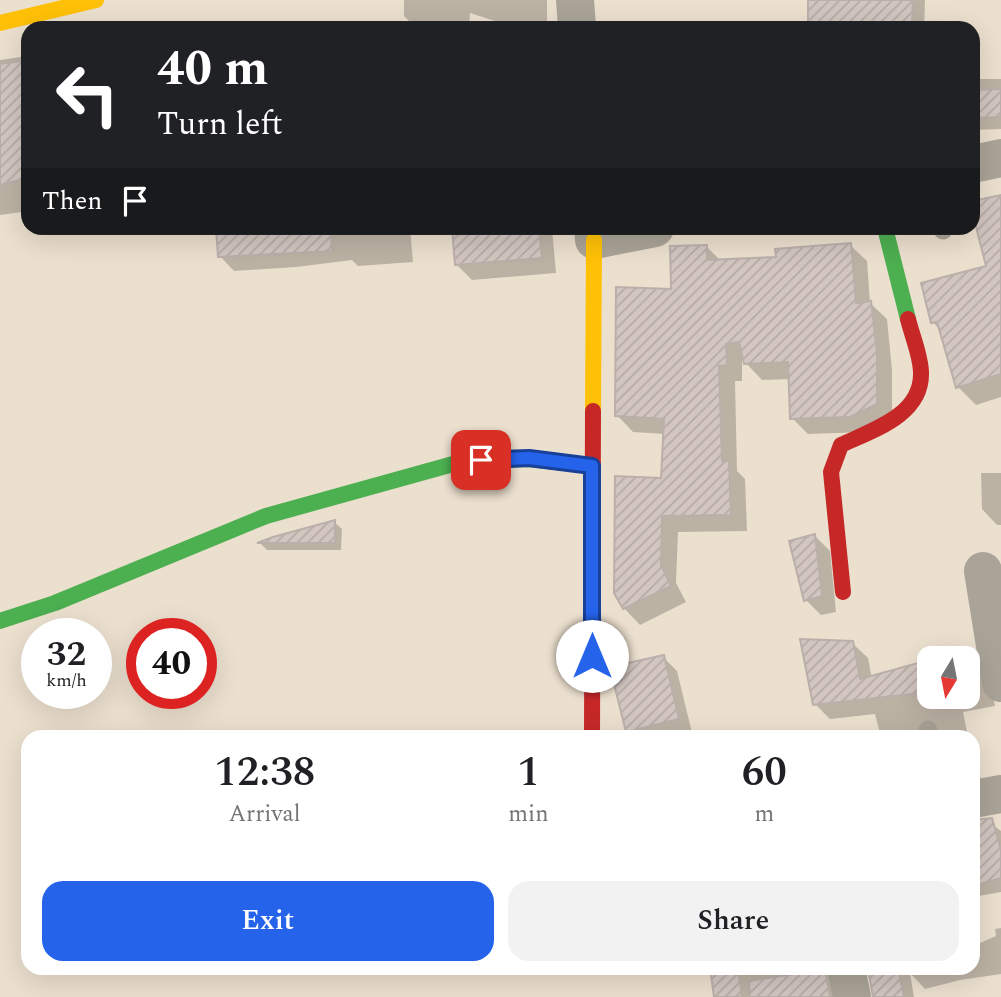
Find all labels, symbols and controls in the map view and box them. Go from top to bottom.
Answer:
text: 40 m [157,32,268,107]
icon: left [42,49,133,140]
text: Turn left [157,100,283,149]
text: Then [42,181,102,221]
icon: arrive [116,182,154,220]
pin [451,430,511,490]
icon: arrive [462,441,500,479]
speed limit sign: 40 [126,618,217,709]
position arrow [555,619,629,693]
text: 32 [47,628,86,681]
north arrow [917,646,980,709]
map controls [917,646,980,709]
text: km/h [46,667,87,694]
text: 12:38 [214,741,315,804]
text: 1 [517,741,540,804]
text: 60 [742,741,787,804]
text: Arrival [229,797,301,832]
text: min [508,797,549,832]
text: m [754,797,774,832]
button: Exit [42,881,494,961]
button: Share [508,881,959,961]

